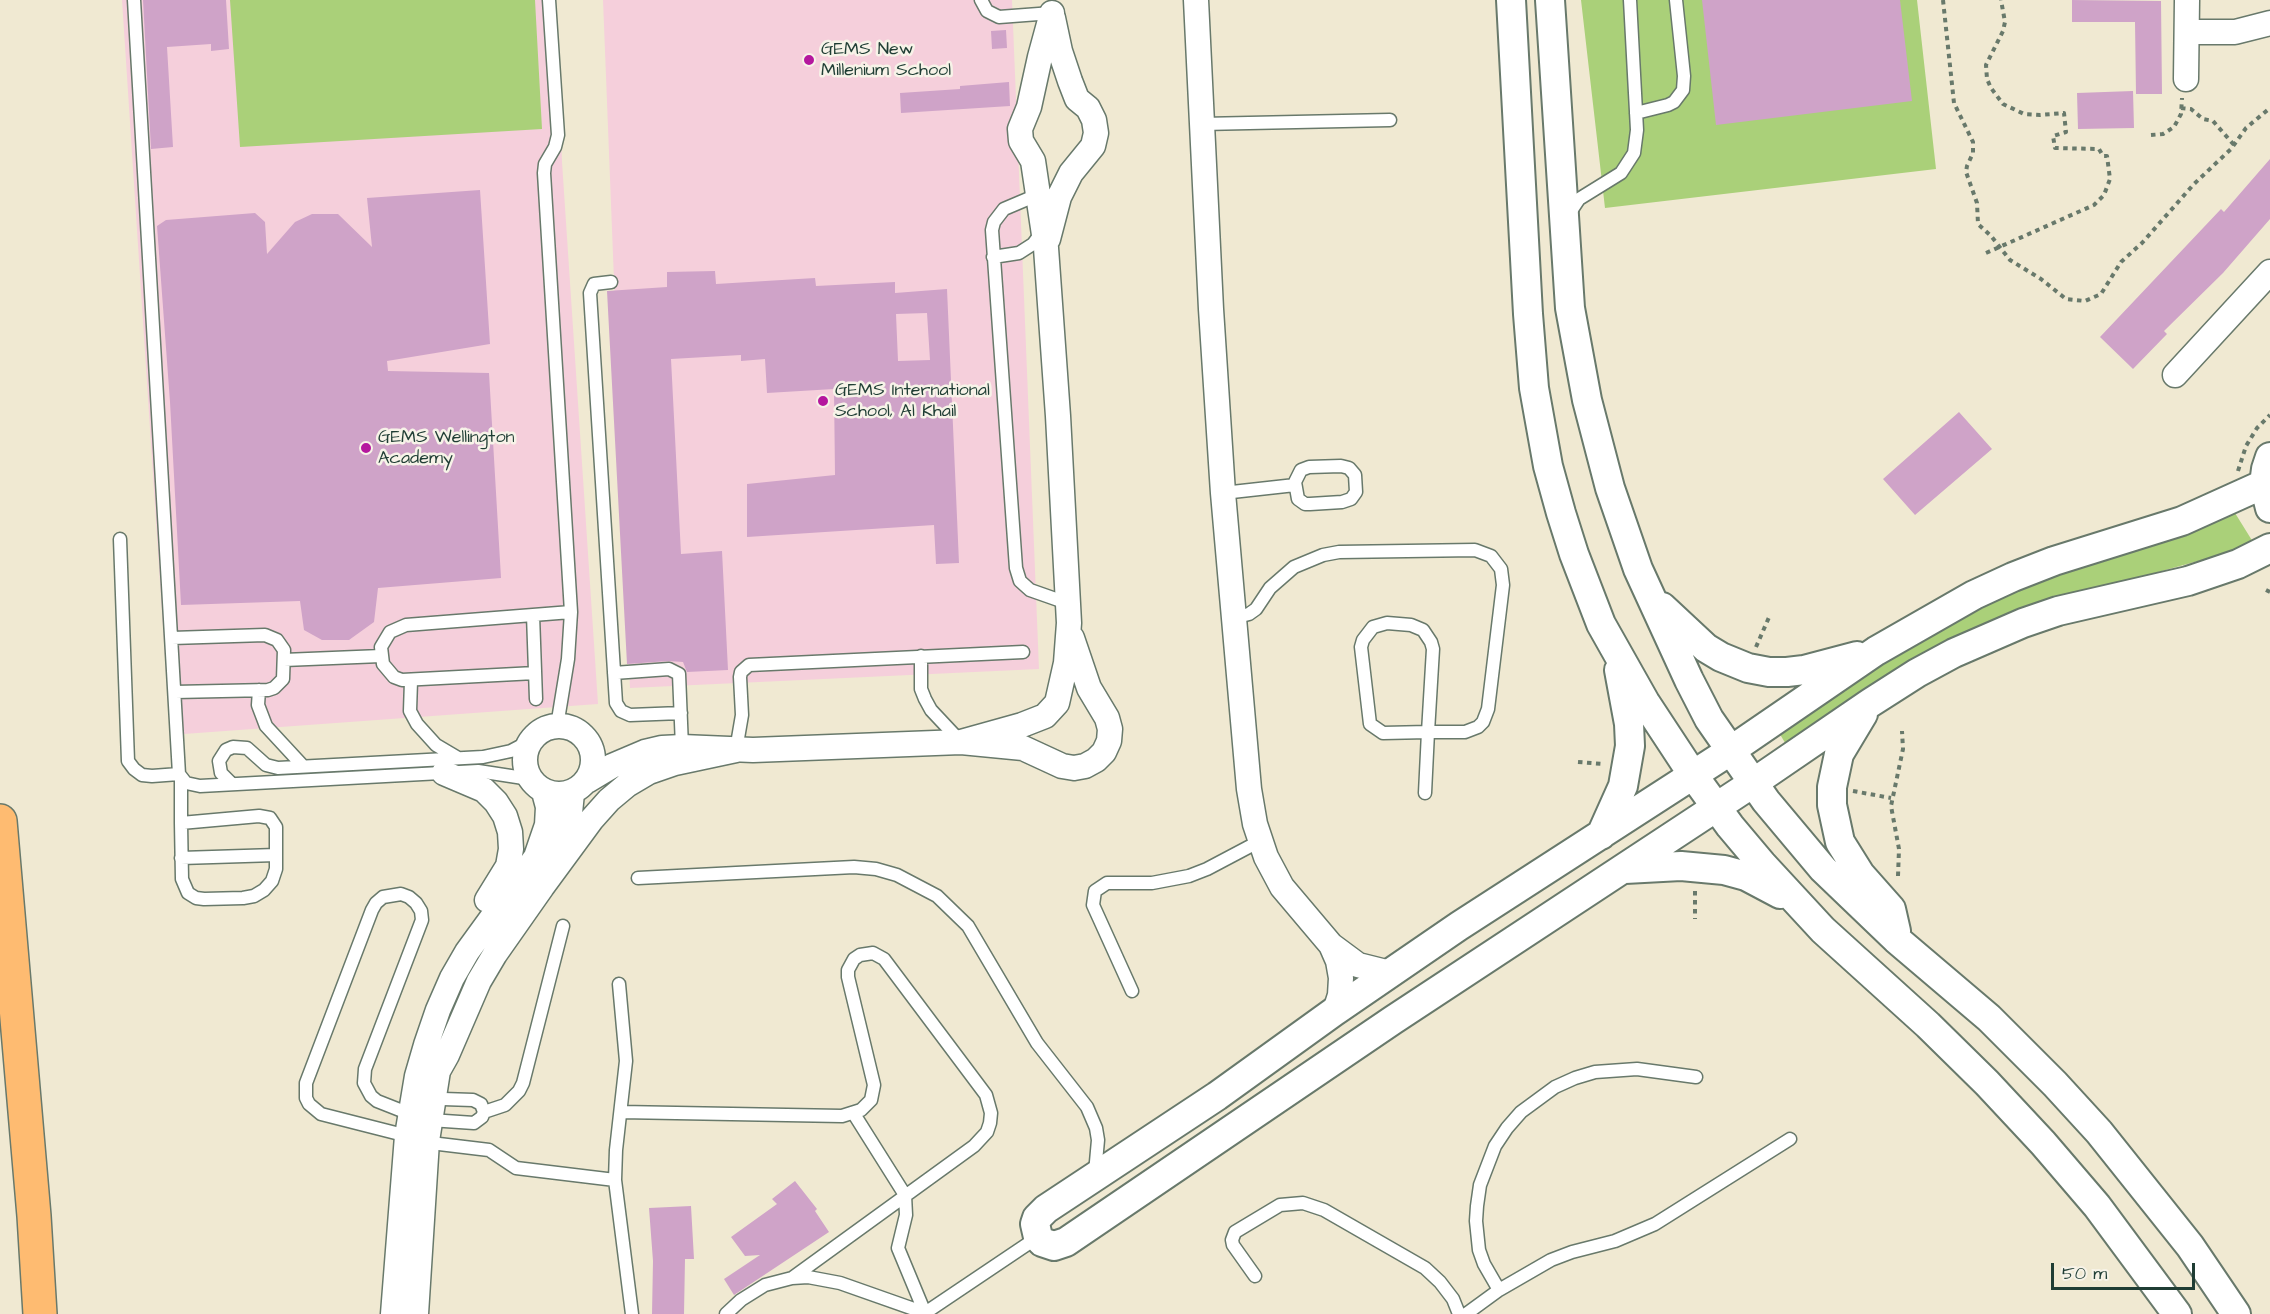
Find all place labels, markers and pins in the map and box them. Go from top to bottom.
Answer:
place label: GEMS New Millenium School [821,39,951,82]
marker: GEMS New Millenium School [802,53,816,67]
place label: GEMS International School, Al Khail [835,380,990,422]
marker: GEMS International School, Al Khail [816,394,830,408]
place label: GEMS Wellington Academy [378,427,515,470]
marker: GEMS Wellington Academy [359,441,373,455]

